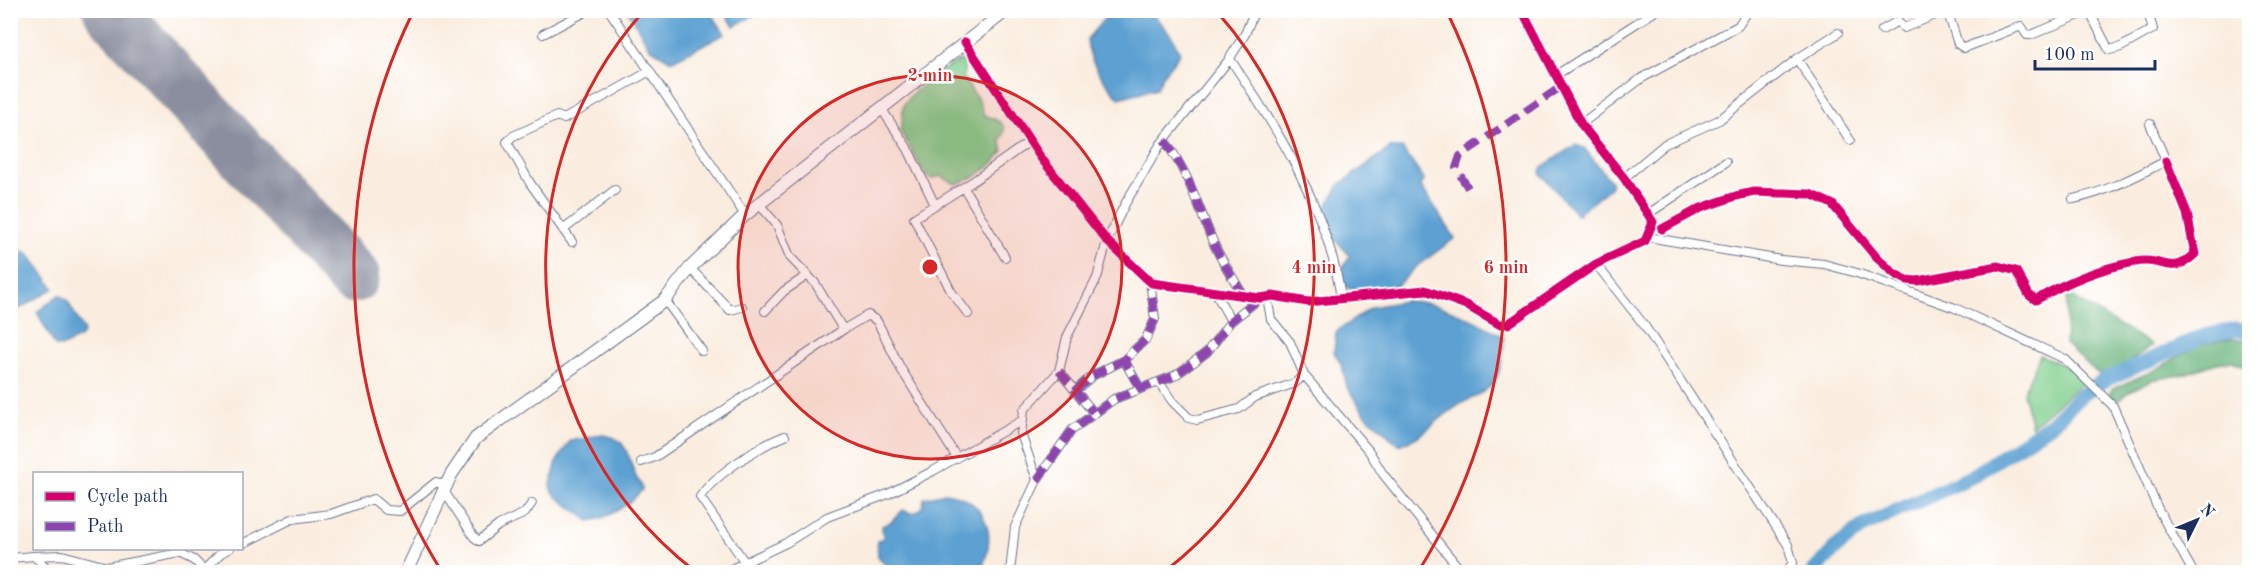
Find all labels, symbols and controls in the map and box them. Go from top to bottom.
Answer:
scale bar [2035,33,2155,71]
text: 100 m [2044,46,2095,64]
text: 2 min [907,67,953,85]
centre of rings [920,257,940,277]
text: 4 min [1291,259,1337,277]
text: 6 min [1483,259,1529,277]
legend [33,472,243,550]
text: Cycle path [87,488,168,506]
north arrow [2167,490,2227,550]
text: N [2196,501,2217,522]
text: Path [87,518,124,536]

